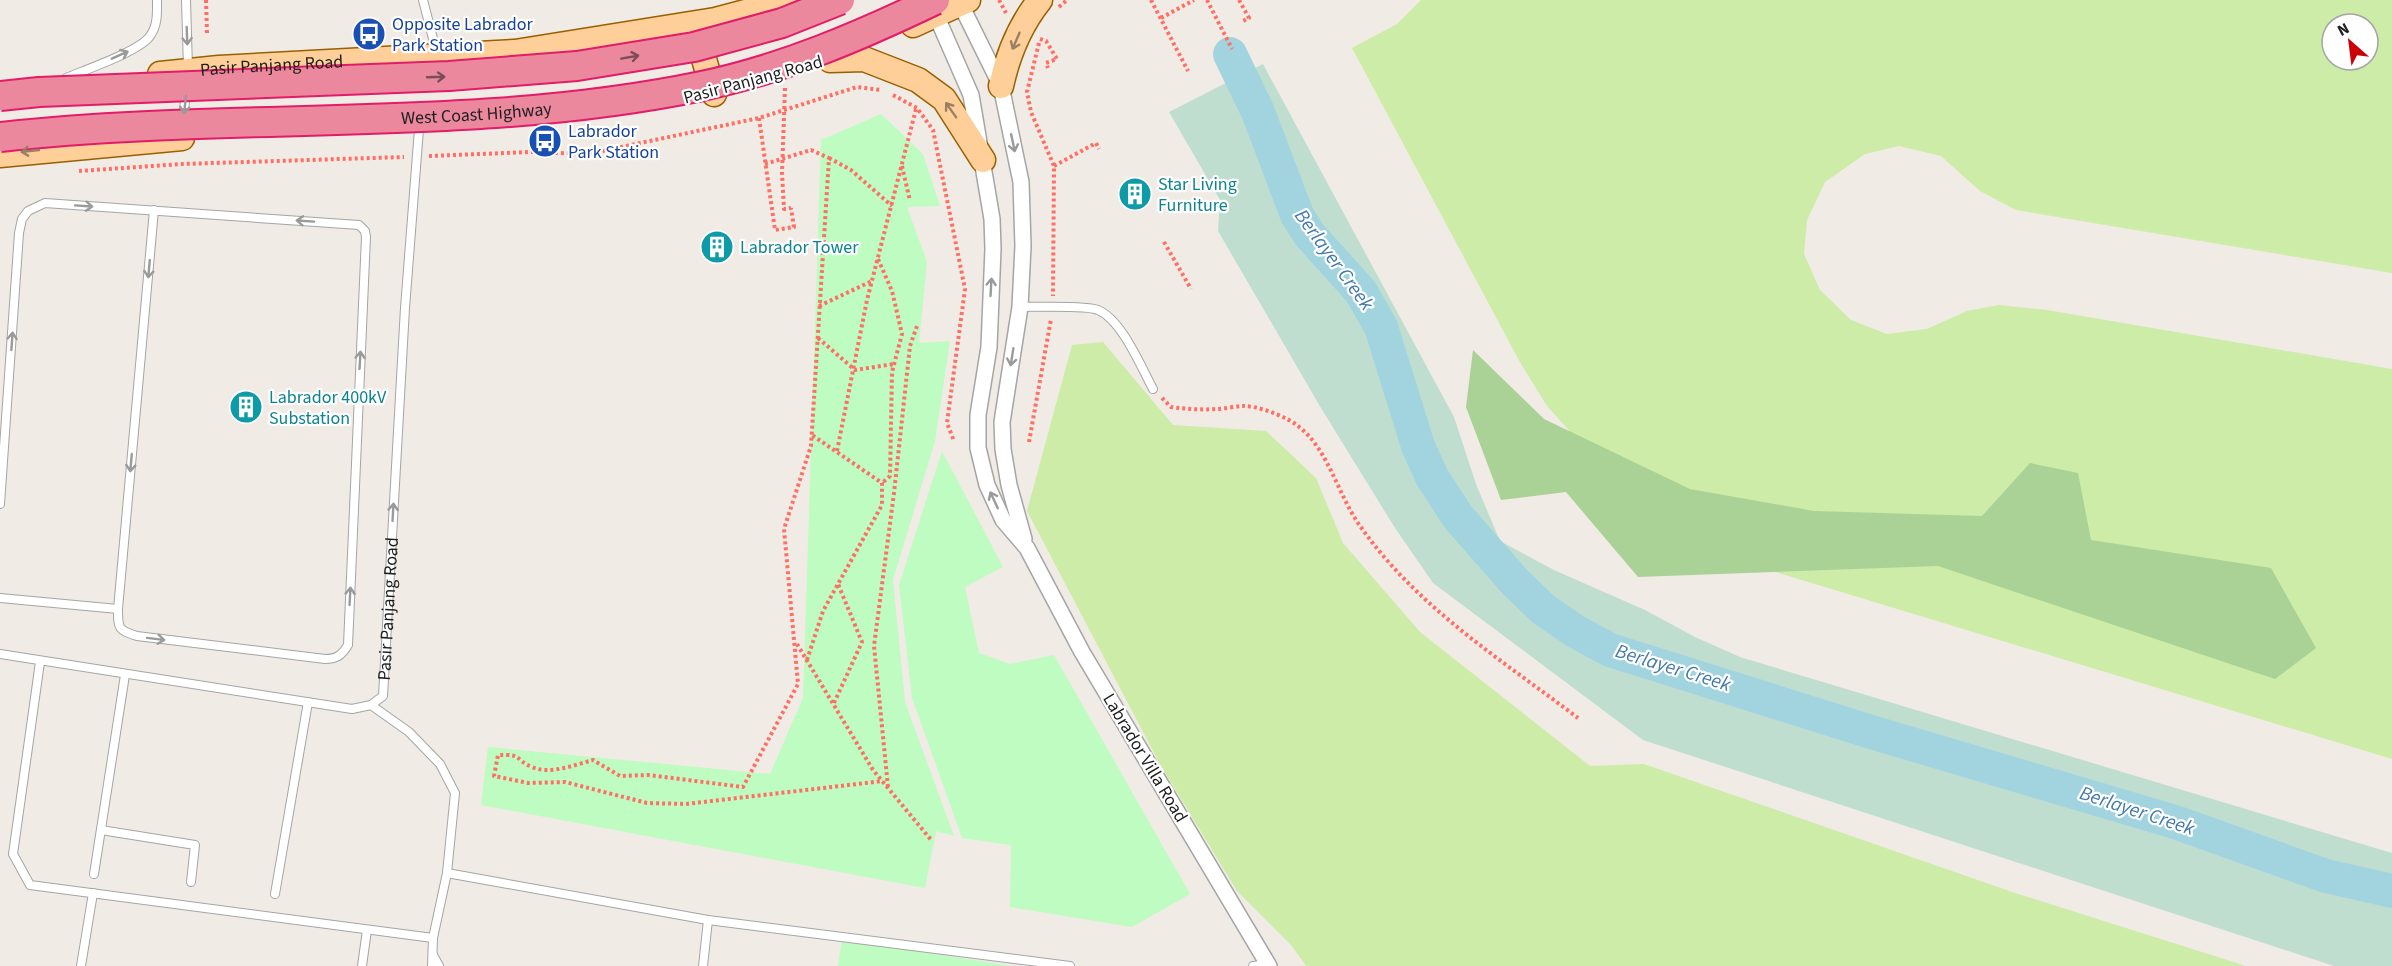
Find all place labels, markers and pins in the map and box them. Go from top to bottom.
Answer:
place label: Opposite Labrador Park Station [392,12,533,58]
bus stop icon: Opposite Labrador Park Station [351,16,387,52]
place label: Labrador Park Station [568,119,659,165]
bus stop icon: Labrador Park Station [527,123,563,159]
place label: Star Living Furniture [1158,172,1237,218]
building icon: Star Living Furniture [1117,176,1153,212]
building icon: Labrador Tower [699,229,735,265]
place label: Labrador Tower [740,235,859,260]
place label: Labrador 400kV Substation [269,385,387,431]
building icon: Labrador 400kV Substation [228,389,264,425]

